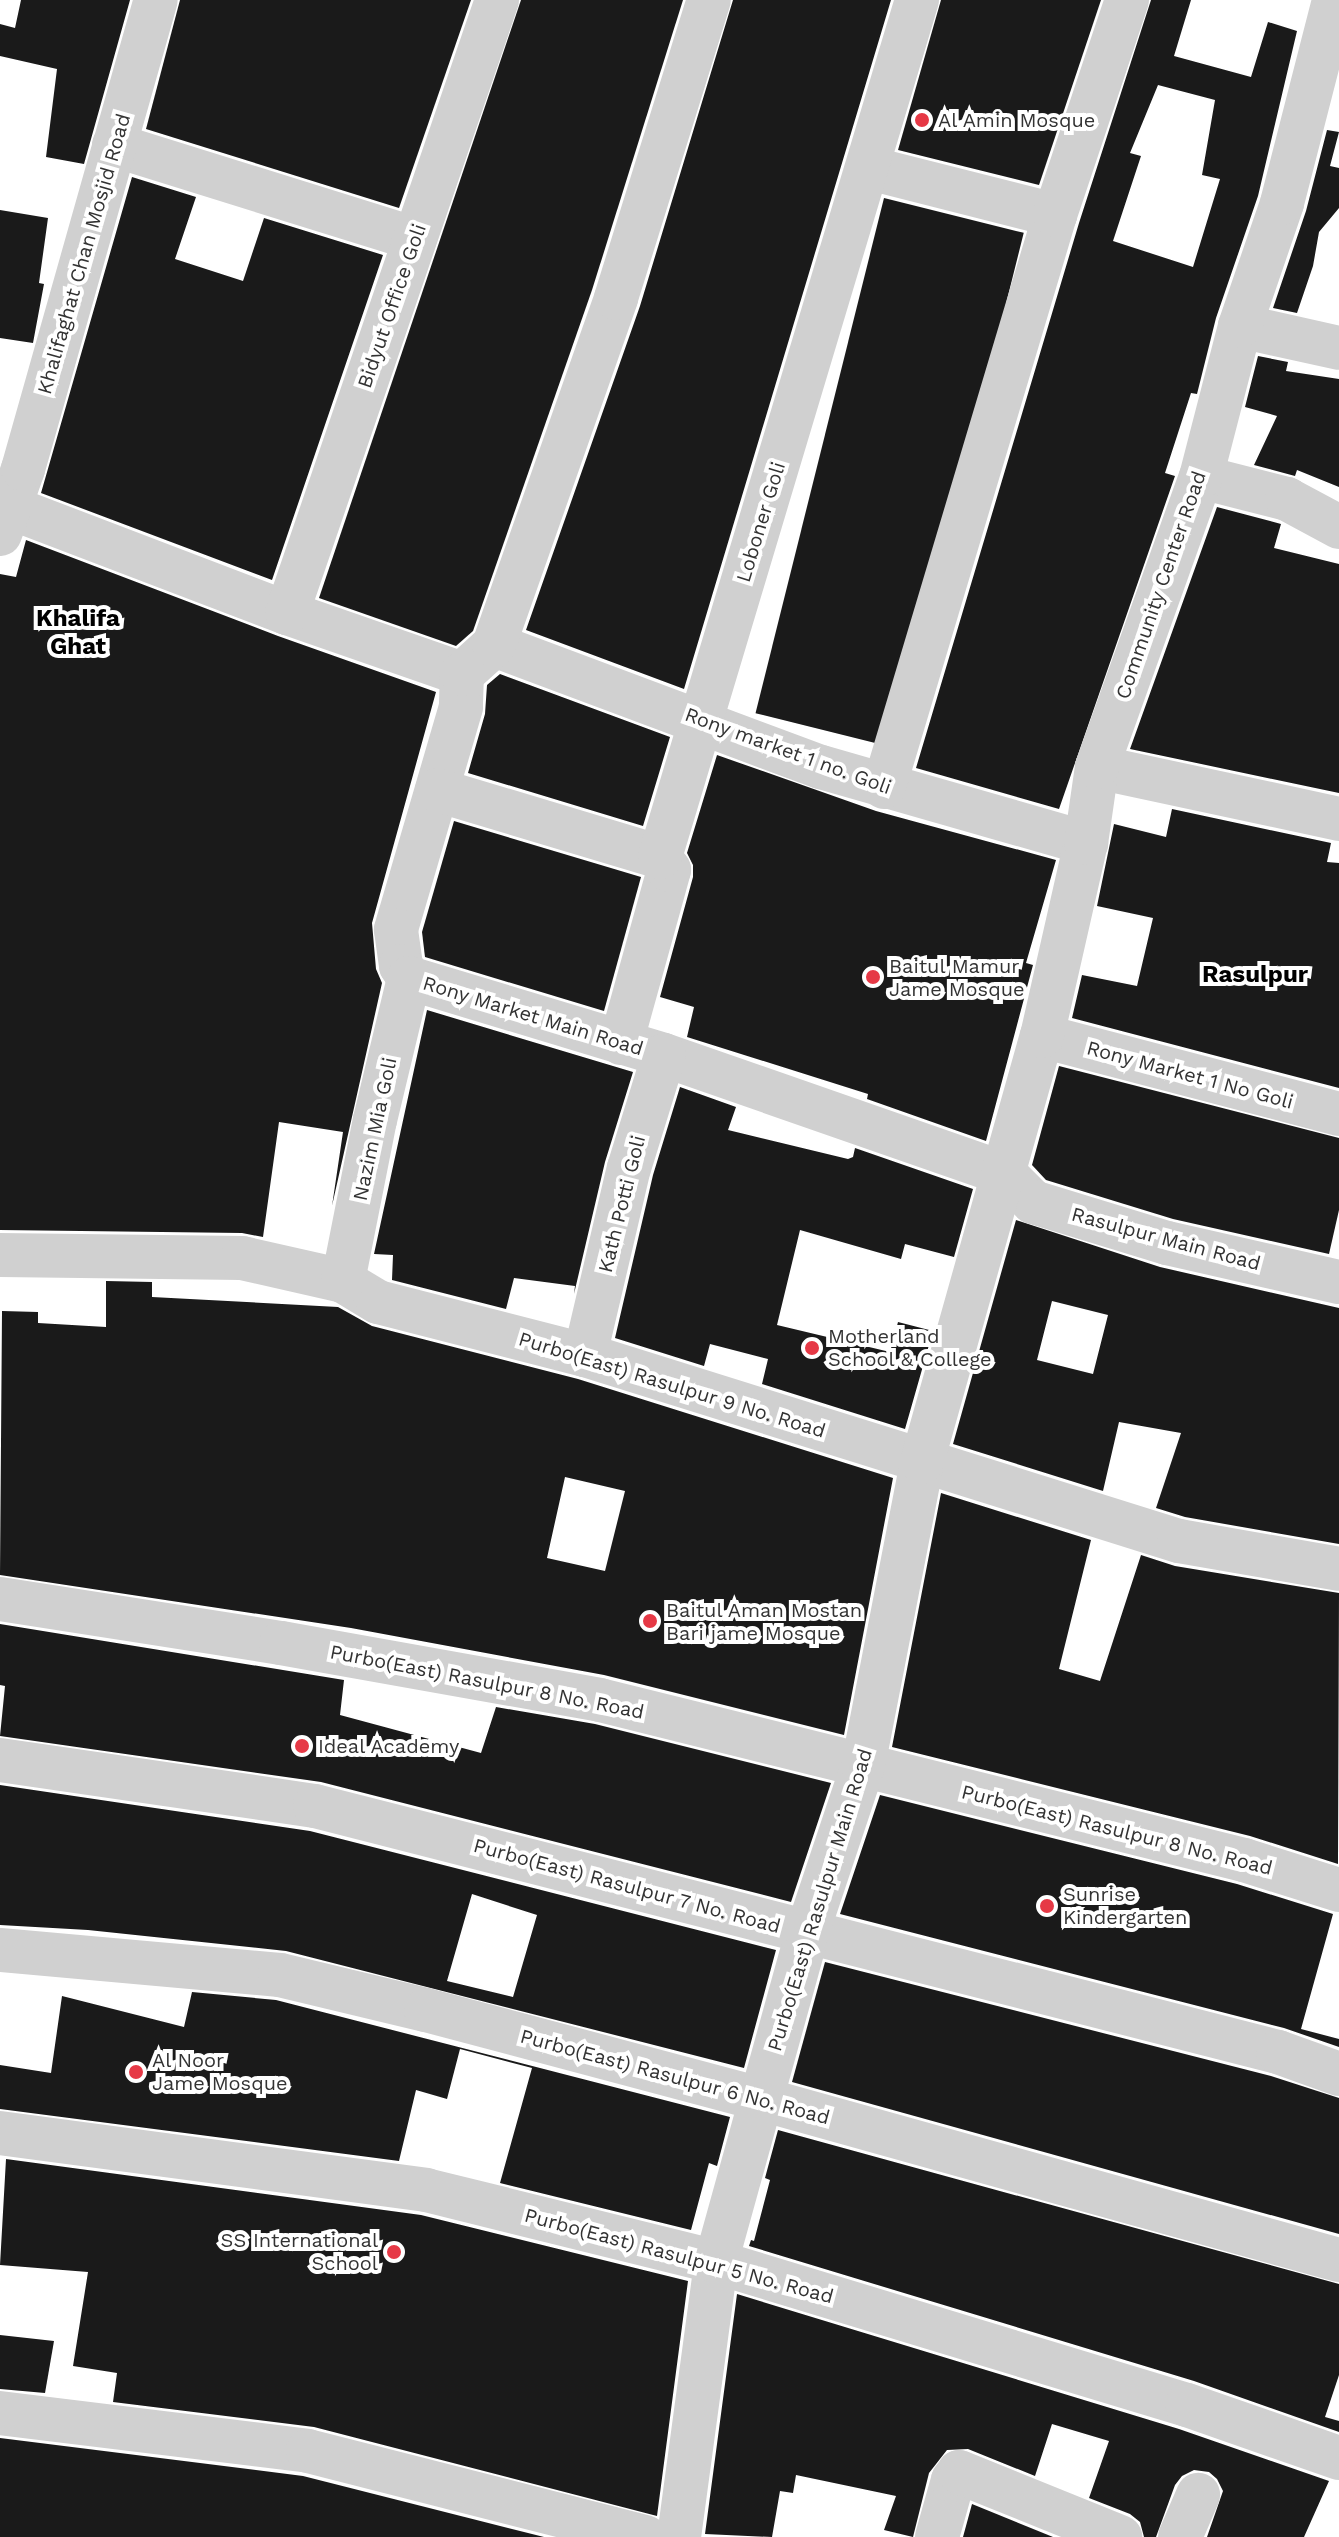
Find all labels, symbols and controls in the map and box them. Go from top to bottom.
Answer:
place label: Al Amin Mosque [938,108,1097,132]
street label: Khalifaghat Chan Mosjid Road [32,111,136,397]
marker: Al Amin Mosque [913,111,931,129]
street label: Bidyut Office Goli [353,221,431,391]
street label: Loboner Goli [731,459,791,585]
street label: Community Center Road [1110,467,1212,703]
district label: Khalifa Ghat [36,605,120,661]
street label: Rony market 1 no. Goli [681,702,895,800]
place label: Baitul Mamur Jame Mosque [889,954,1025,1001]
district label: Rasulpur [1202,961,1308,989]
marker: Baitul Mamur Jame Mosque [864,968,882,986]
street label: Rony Market Main Road [420,971,646,1061]
street label: Rony Market 1 No Goli [1084,1036,1296,1114]
street label: Nazim Mia Goli [348,1055,402,1203]
street label: Kath Potti Goli [593,1133,651,1275]
street label: Rasulpur Main Road [1069,1202,1263,1276]
place label: Motherland School & College [828,1324,992,1371]
street label: Purbo(East) Rasulpur 9 No. Road [515,1327,829,1443]
marker: Motherland School & College [803,1339,821,1357]
place label: Baitul Aman Mostan Bari jame Mosque [666,1598,864,1645]
marker: Baitul Aman Mostan Bari jame Mosque [641,1612,659,1630]
street label: Purbo(East) Rasulpur 8 No. Road [328,1640,646,1724]
place label: Ideal Academy [318,1734,461,1758]
marker: Ideal Academy [293,1737,311,1755]
street label: Purbo(East) Rasulpur Main Road [762,1746,878,2054]
street label: Purbo(East) Rasulpur 8 No. Road [959,1780,1275,1880]
street label: Purbo(East) Rasulpur 7 No. Road [470,1833,784,1939]
place label: Sunrise Kindergarten [1063,1882,1187,1929]
marker: Sunrise Kindergarten [1038,1897,1056,1915]
street label: Purbo(East) Rasulpur 6 No. Road [517,2024,833,2130]
place label: Al Noor Jame Mosque [152,2048,288,2095]
marker: Al Noor Jame Mosque [127,2063,145,2081]
street label: Purbo(East) Rasulpur 5 No. Road [522,2203,836,2309]
place label: SS International School [221,2228,378,2275]
marker: SS International School [385,2243,403,2261]

